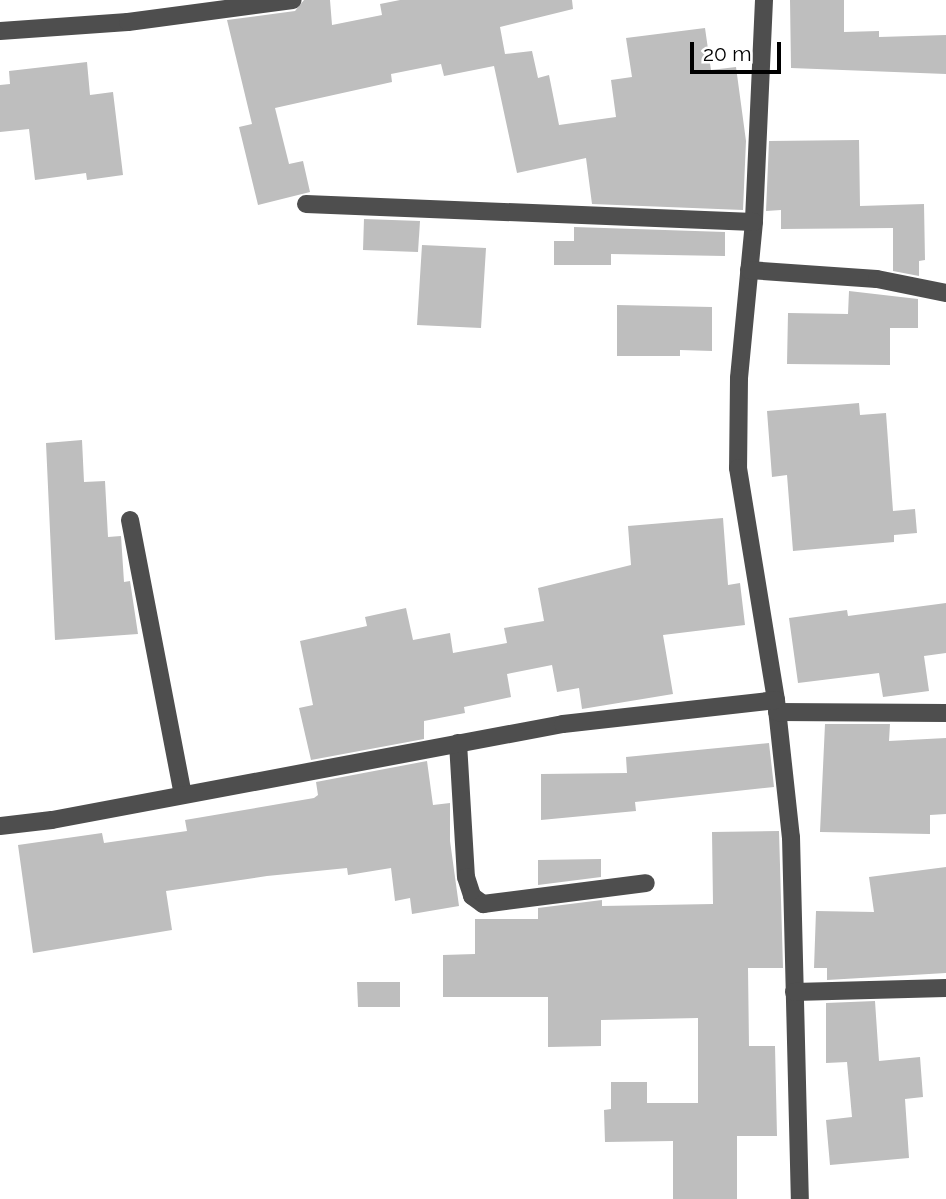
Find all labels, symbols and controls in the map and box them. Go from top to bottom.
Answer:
scale bar [694,28,785,72]
text: 20 m [703,41,751,66]

